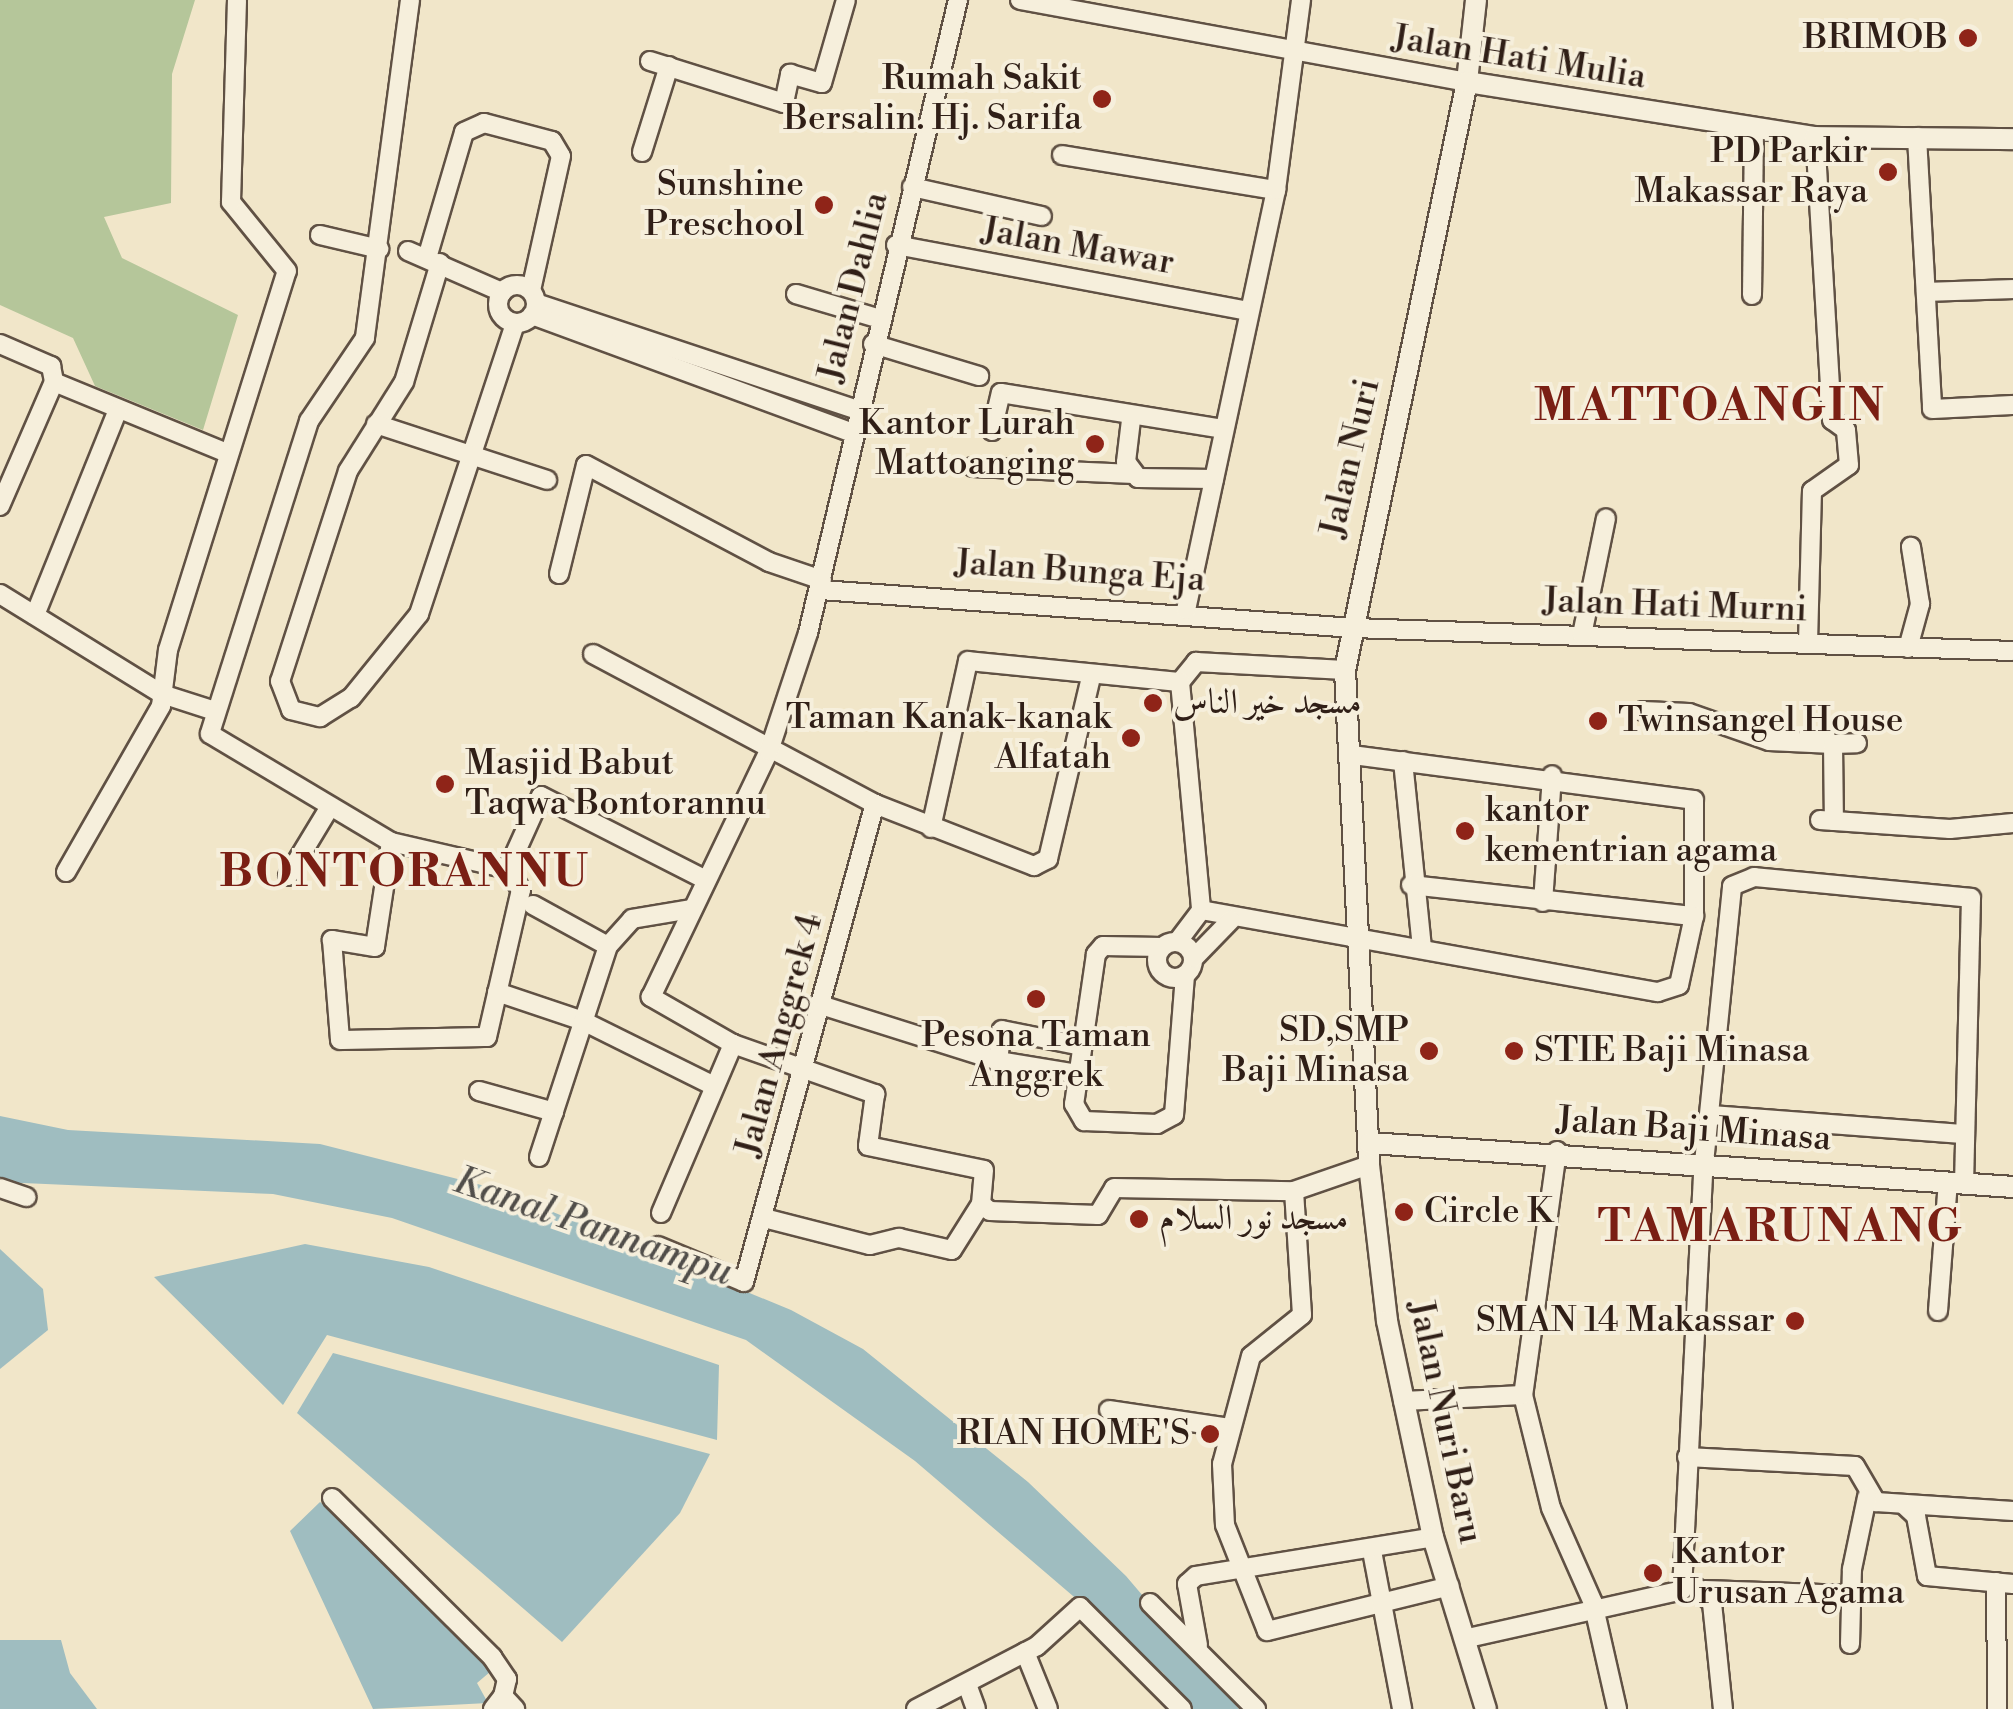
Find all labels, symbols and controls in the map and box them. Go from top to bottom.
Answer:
street label: Jalan Hati Mulia [1389,17,1649,99]
place label: BRIMOB [1803,17,1948,59]
marker: BRIMOB [1957,27,1979,49]
place label: Rumah Sakit Bersalin. Hj. Sarifa [783,58,1082,140]
marker: Rumah Sakit Bersalin. Hj. Sarifa [1091,88,1113,110]
place label: PD Parkir Makassar Raya [1635,131,1868,213]
marker: PD Parkir Makassar Raya [1877,161,1899,183]
place label: Sunshine Preschool [644,164,804,246]
street label: Jalan Dahlia [810,188,898,386]
marker: Sunshine Preschool [813,194,835,216]
street label: Jalan Mawar [979,209,1177,285]
street label: Jalan Nuri [1312,375,1390,541]
district label: MATTOANGIN [1534,380,1886,434]
place label: Kantor Lurah Mattoanging [859,403,1075,485]
marker: Kantor Lurah Mattoanging [1084,433,1106,455]
street label: Jalan Bunga Eja [954,542,1206,602]
street label: Jalan Hati Murni [1542,580,1808,632]
place label: مسجد خير الناس [1173,682,1362,724]
marker: مسجد خير الناس [1142,692,1164,714]
place label: Taman Kanak-kanak Alfatah [786,697,1111,779]
place label: Twinsangel House [1618,700,1904,742]
marker: Twinsangel House [1587,710,1609,732]
marker: Taman Kanak-kanak Alfatah [1120,727,1142,749]
place label: Masjid Babut Taqwa Bontorannu [465,743,766,825]
marker: Masjid Babut Taqwa Bontorannu [434,773,456,795]
place label: kantor kementrian agama [1485,790,1777,872]
marker: kantor kementrian agama [1454,820,1476,842]
district label: BONTORANNU [219,846,591,900]
street label: Jalan Anggrek 4 [727,909,833,1161]
marker: Pesona Taman Anggrek [1025,988,1047,1010]
place label: SD,SMP Baji Minasa [1223,1010,1409,1092]
place label: Pesona Taman Anggrek [921,1015,1151,1097]
place label: STIE Baji Minasa [1534,1030,1809,1072]
marker: SD,SMP Baji Minasa [1418,1040,1440,1062]
marker: STIE Baji Minasa [1503,1040,1525,1062]
street label: Jalan Baji Minasa [1555,1099,1833,1161]
water label: Kanal Pannampu [448,1158,738,1296]
place label: Circle K [1424,1191,1552,1233]
place label: مسجد نور السلام [1159,1198,1348,1240]
marker: Circle K [1393,1201,1415,1223]
district label: TAMARUNANG [1598,1201,1964,1255]
marker: مسجد نور السلام [1128,1208,1150,1230]
street label: Jalan Nuri Baru [1399,1297,1491,1547]
place label: SMAN 14 Makassar [1476,1300,1775,1342]
marker: SMAN 14 Makassar [1784,1310,1806,1332]
place label: RIAN HOME'S [957,1413,1190,1455]
marker: RIAN HOME'S [1199,1423,1221,1445]
place label: Kantor Urusan Agama [1673,1532,1904,1614]
marker: Kantor Urusan Agama [1642,1562,1664,1584]

